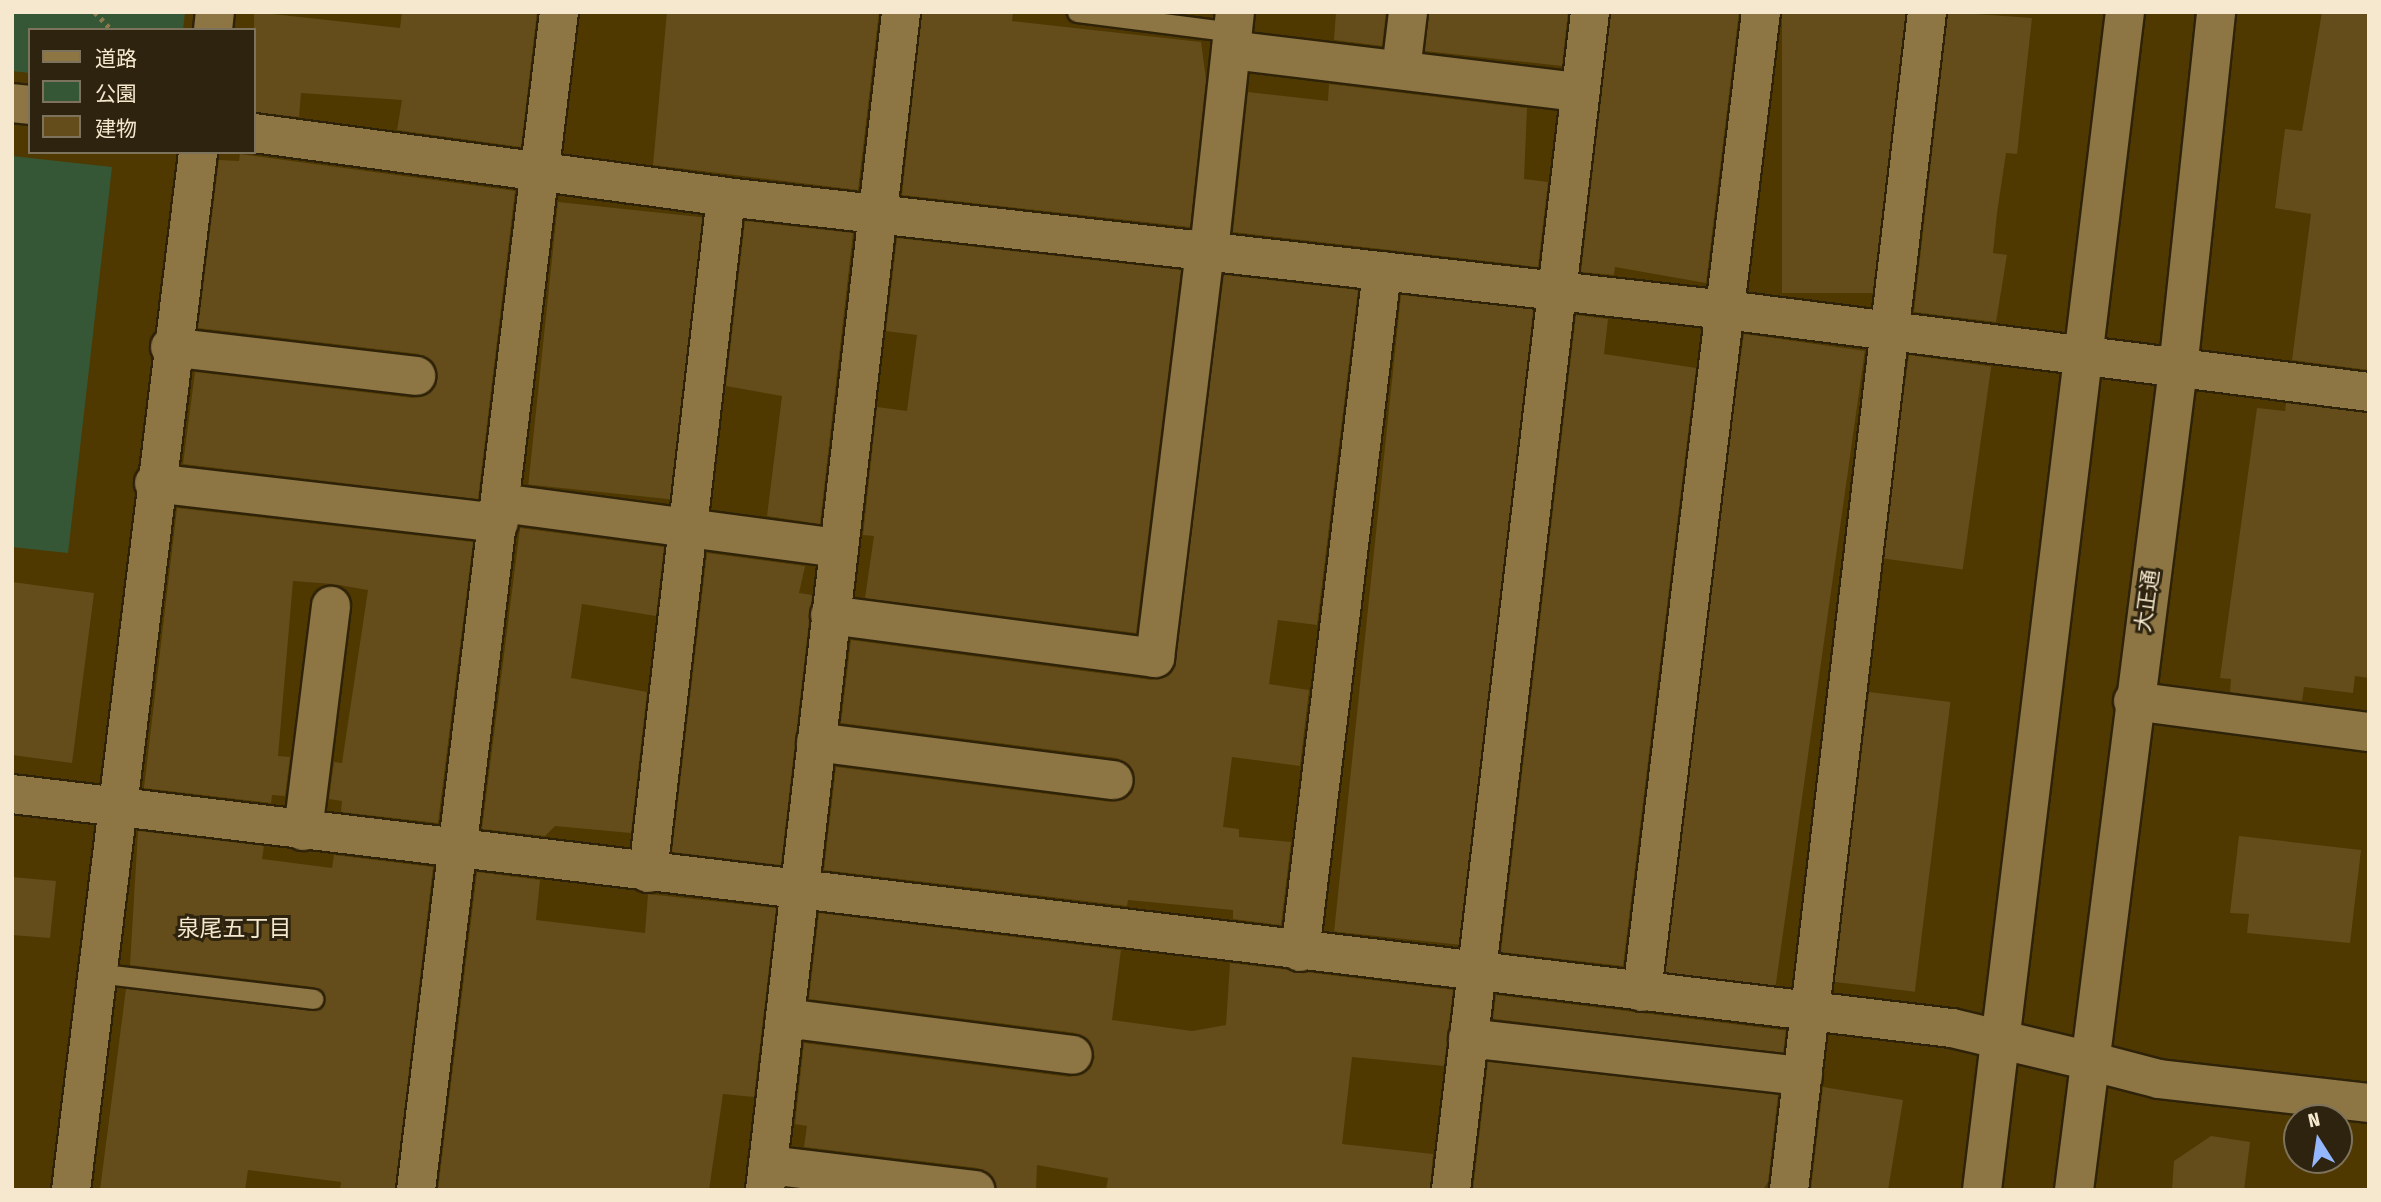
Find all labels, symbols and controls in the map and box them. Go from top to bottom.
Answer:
legend [28,28,256,154]
text: 道路 [95,46,137,72]
text: 公園 [95,81,137,107]
text: 建物 [95,116,137,142]
street label: 大正通 [2130,568,2164,634]
district label: 泉尾五丁目 [177,914,291,942]
north arrow [2283,1104,2353,1174]
text: N [2306,1107,2322,1132]

